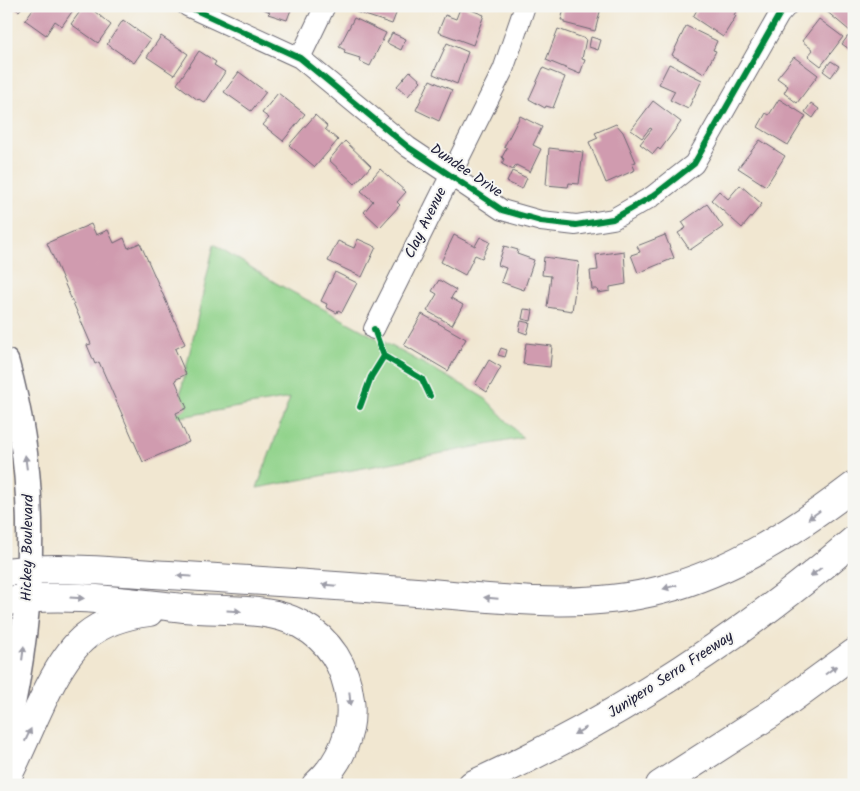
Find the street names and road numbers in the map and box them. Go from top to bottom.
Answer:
street label: Dundee Drive [425,138,507,204]
street label: Clay Avenue [398,183,454,263]
street label: Hickey Boulevard [15,494,41,602]
street label: Junipero Serra Freeway [603,625,739,725]

